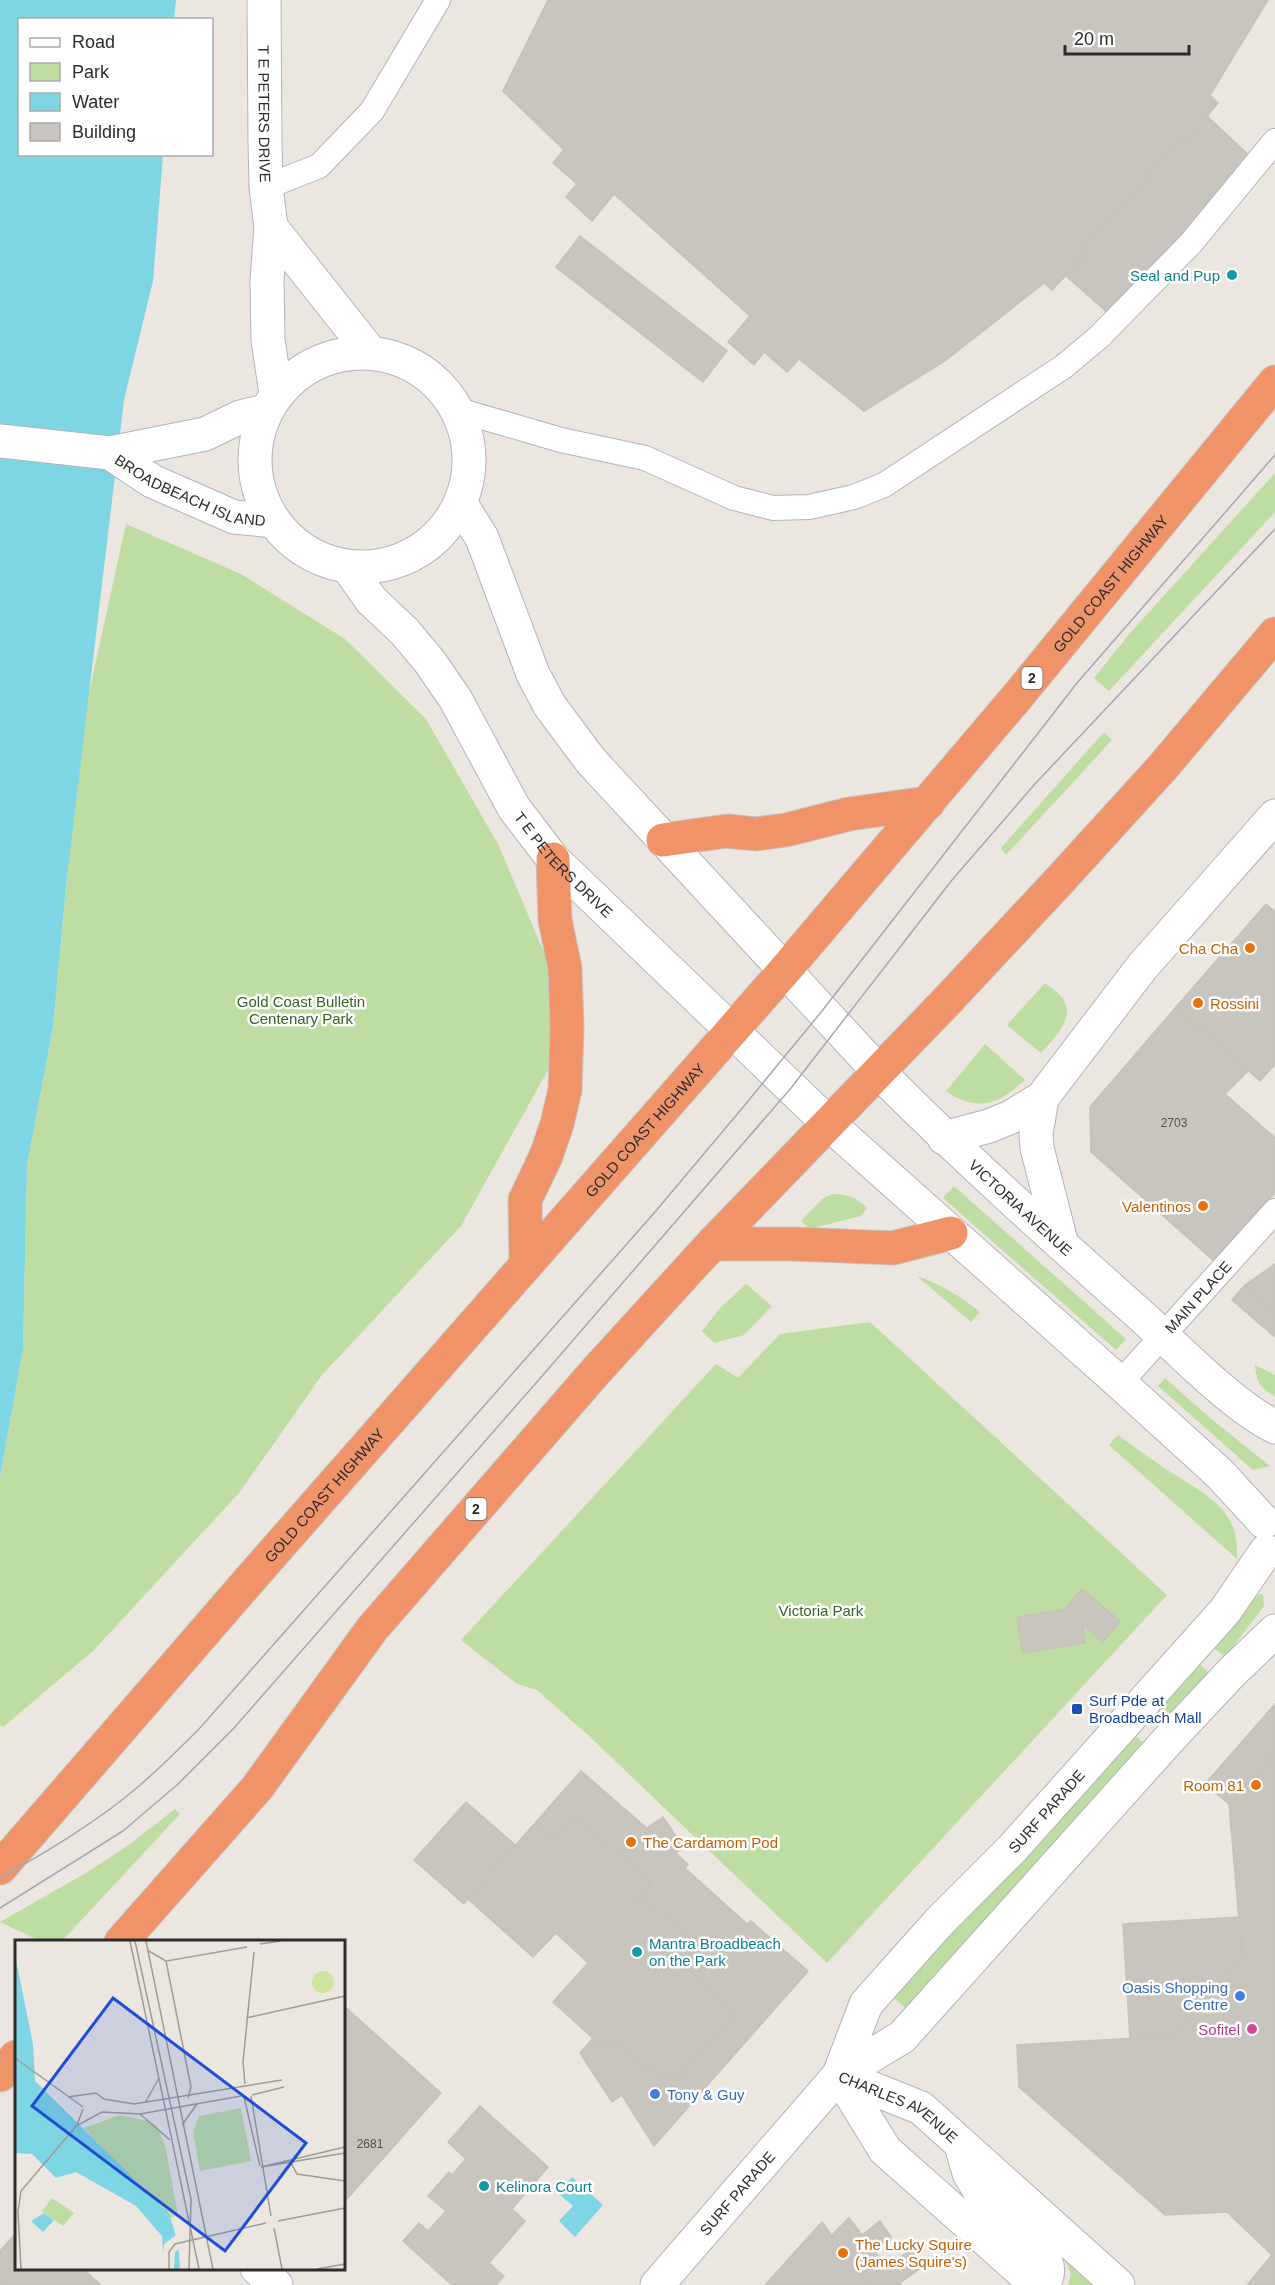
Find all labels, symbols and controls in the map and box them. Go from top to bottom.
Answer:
legend [18,18,213,156]
scale bar [1065,18,1190,56]
text: 20 m [1074,29,1114,49]
text: Road [72,32,115,52]
street label: T E PETERS DRIVE [256,45,274,183]
text: Park [72,62,110,82]
text: Water [72,92,119,112]
text: Building [72,122,136,142]
place label: Seal and Pup [1130,267,1220,284]
marker: Seal and Pup [1225,268,1239,282]
street label: BROADBEACH ISLAND [112,450,267,529]
street label: GOLD COAST HIGHWAY [1049,511,1171,655]
road number: 2 [1022,667,1042,689]
street label: T E PETERS DRIVE [511,808,617,920]
place label: Cha Cha [1179,940,1239,957]
marker: Cha Cha [1243,941,1257,955]
park label: Gold Coast Bulletin Centenary Park [237,993,365,1027]
place label: Rossini [1210,995,1259,1012]
marker: Rossini [1191,996,1205,1010]
street label: GOLD COAST HIGHWAY [581,1059,708,1200]
house number: 2703 [1161,1116,1188,1130]
street label: VICTORIA AVENUE [966,1156,1076,1259]
place label: Valentinos [1122,1198,1191,1215]
marker: Valentinos [1196,1199,1210,1213]
street label: MAIN PLACE [1161,1257,1234,1336]
street label: GOLD COAST HIGHWAY [261,1425,387,1565]
road number: 2 [466,1498,486,1520]
park label: Victoria Park [779,1602,864,1619]
place label: Surf Pde at Broadbeach Mall [1089,1692,1202,1726]
marker: Surf Pde at Broadbeach Mall [1070,1702,1084,1716]
street label: SURF PARADE [1004,1766,1088,1856]
place label: Room 81 [1183,1777,1244,1794]
marker: Room 81 [1249,1778,1263,1792]
place label: The Cardamom Pod [643,1834,778,1851]
marker: The Cardamom Pod [624,1835,638,1849]
place label: Mantra Broadbeach on the Park [649,1935,781,1969]
inset map [15,1940,345,2270]
marker: Mantra Broadbeach on the Park [630,1945,644,1959]
place label: Oasis Shopping Centre [1122,1979,1228,2013]
marker: Oasis Shopping Centre [1233,1989,1247,2003]
place label: Sofitel [1198,2021,1240,2038]
marker: Sofitel [1245,2022,1259,2036]
street label: CHARLES AVENUE [836,2067,962,2146]
place label: Tony & Guy [667,2086,745,2103]
marker: Tony & Guy [648,2087,662,2101]
house number: 2681 [357,2137,384,2151]
street label: SURF PARADE [696,2147,778,2238]
place label: Kelinora Court [496,2178,593,2195]
marker: Kelinora Court [477,2179,491,2193]
place label: The Lucky Squire (James Squire's) [855,2236,972,2270]
marker: The Lucky Squire (James Squire's) [836,2246,850,2260]

